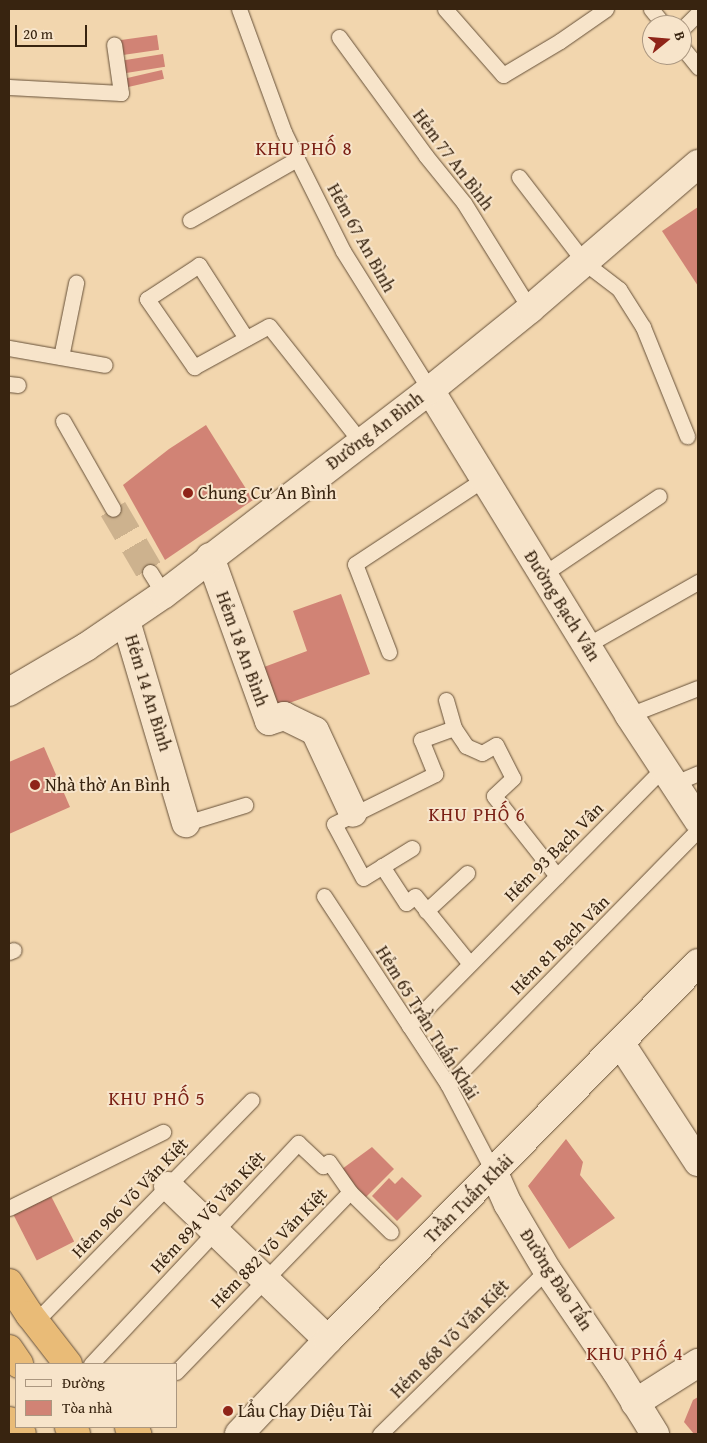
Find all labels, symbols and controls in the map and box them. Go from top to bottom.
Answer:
scale bar [18,15,90,47]
north arrow [642,15,692,65]
text: 20 m [23,23,53,44]
text: B [670,29,691,43]
street label: Hẻm 77 An Bình [408,105,498,215]
district label: KHU PHỐ 8 [254,138,354,160]
street label: Hẻm 67 An Bình [322,180,400,296]
street label: Đường An Bình [322,388,428,474]
place label: Chung Cư An Bình [198,482,336,504]
marker: Chung Cư An Bình [182,487,194,499]
street label: Đường Bạch Vân [519,547,605,665]
street label: Hẻm 18 An Bình [211,589,273,709]
street label: Hẻm 14 An Bình [120,632,176,754]
place label: Nhà thờ An Bình [45,774,170,796]
marker: Nhà thờ An Bình [29,779,41,791]
street label: Hẻm 93 Bạch Vân [500,798,608,906]
district label: KHU PHỐ 6 [427,804,527,826]
street label: Hẻm 81 Bạch Vân [506,891,614,999]
street label: Hẻm 65 Trần Tuấn Khải [371,942,483,1104]
district label: KHU PHỐ 5 [107,1088,207,1110]
street label: Hẻm 906 Võ Văn Kiệt [67,1133,193,1263]
street label: Hẻm 894 Võ Văn Kiệt [146,1147,270,1277]
street label: Trần Tuấn Khải [420,1150,518,1248]
street label: Hẻm 882 Võ Văn Kiệt [206,1183,332,1313]
street label: Đường Đào Tấn [515,1225,597,1335]
street label: Hẻm 868 Võ Văn Kiệt [386,1275,514,1403]
district label: KHU PHỐ 4 [585,1343,685,1365]
legend [15,1363,178,1428]
text: Đường [62,1372,105,1393]
text: Tòa nhà [62,1397,112,1418]
place label: Lẩu Chay Diệu Tài [238,1400,372,1422]
marker: Lẩu Chay Diệu Tài [222,1405,234,1417]

